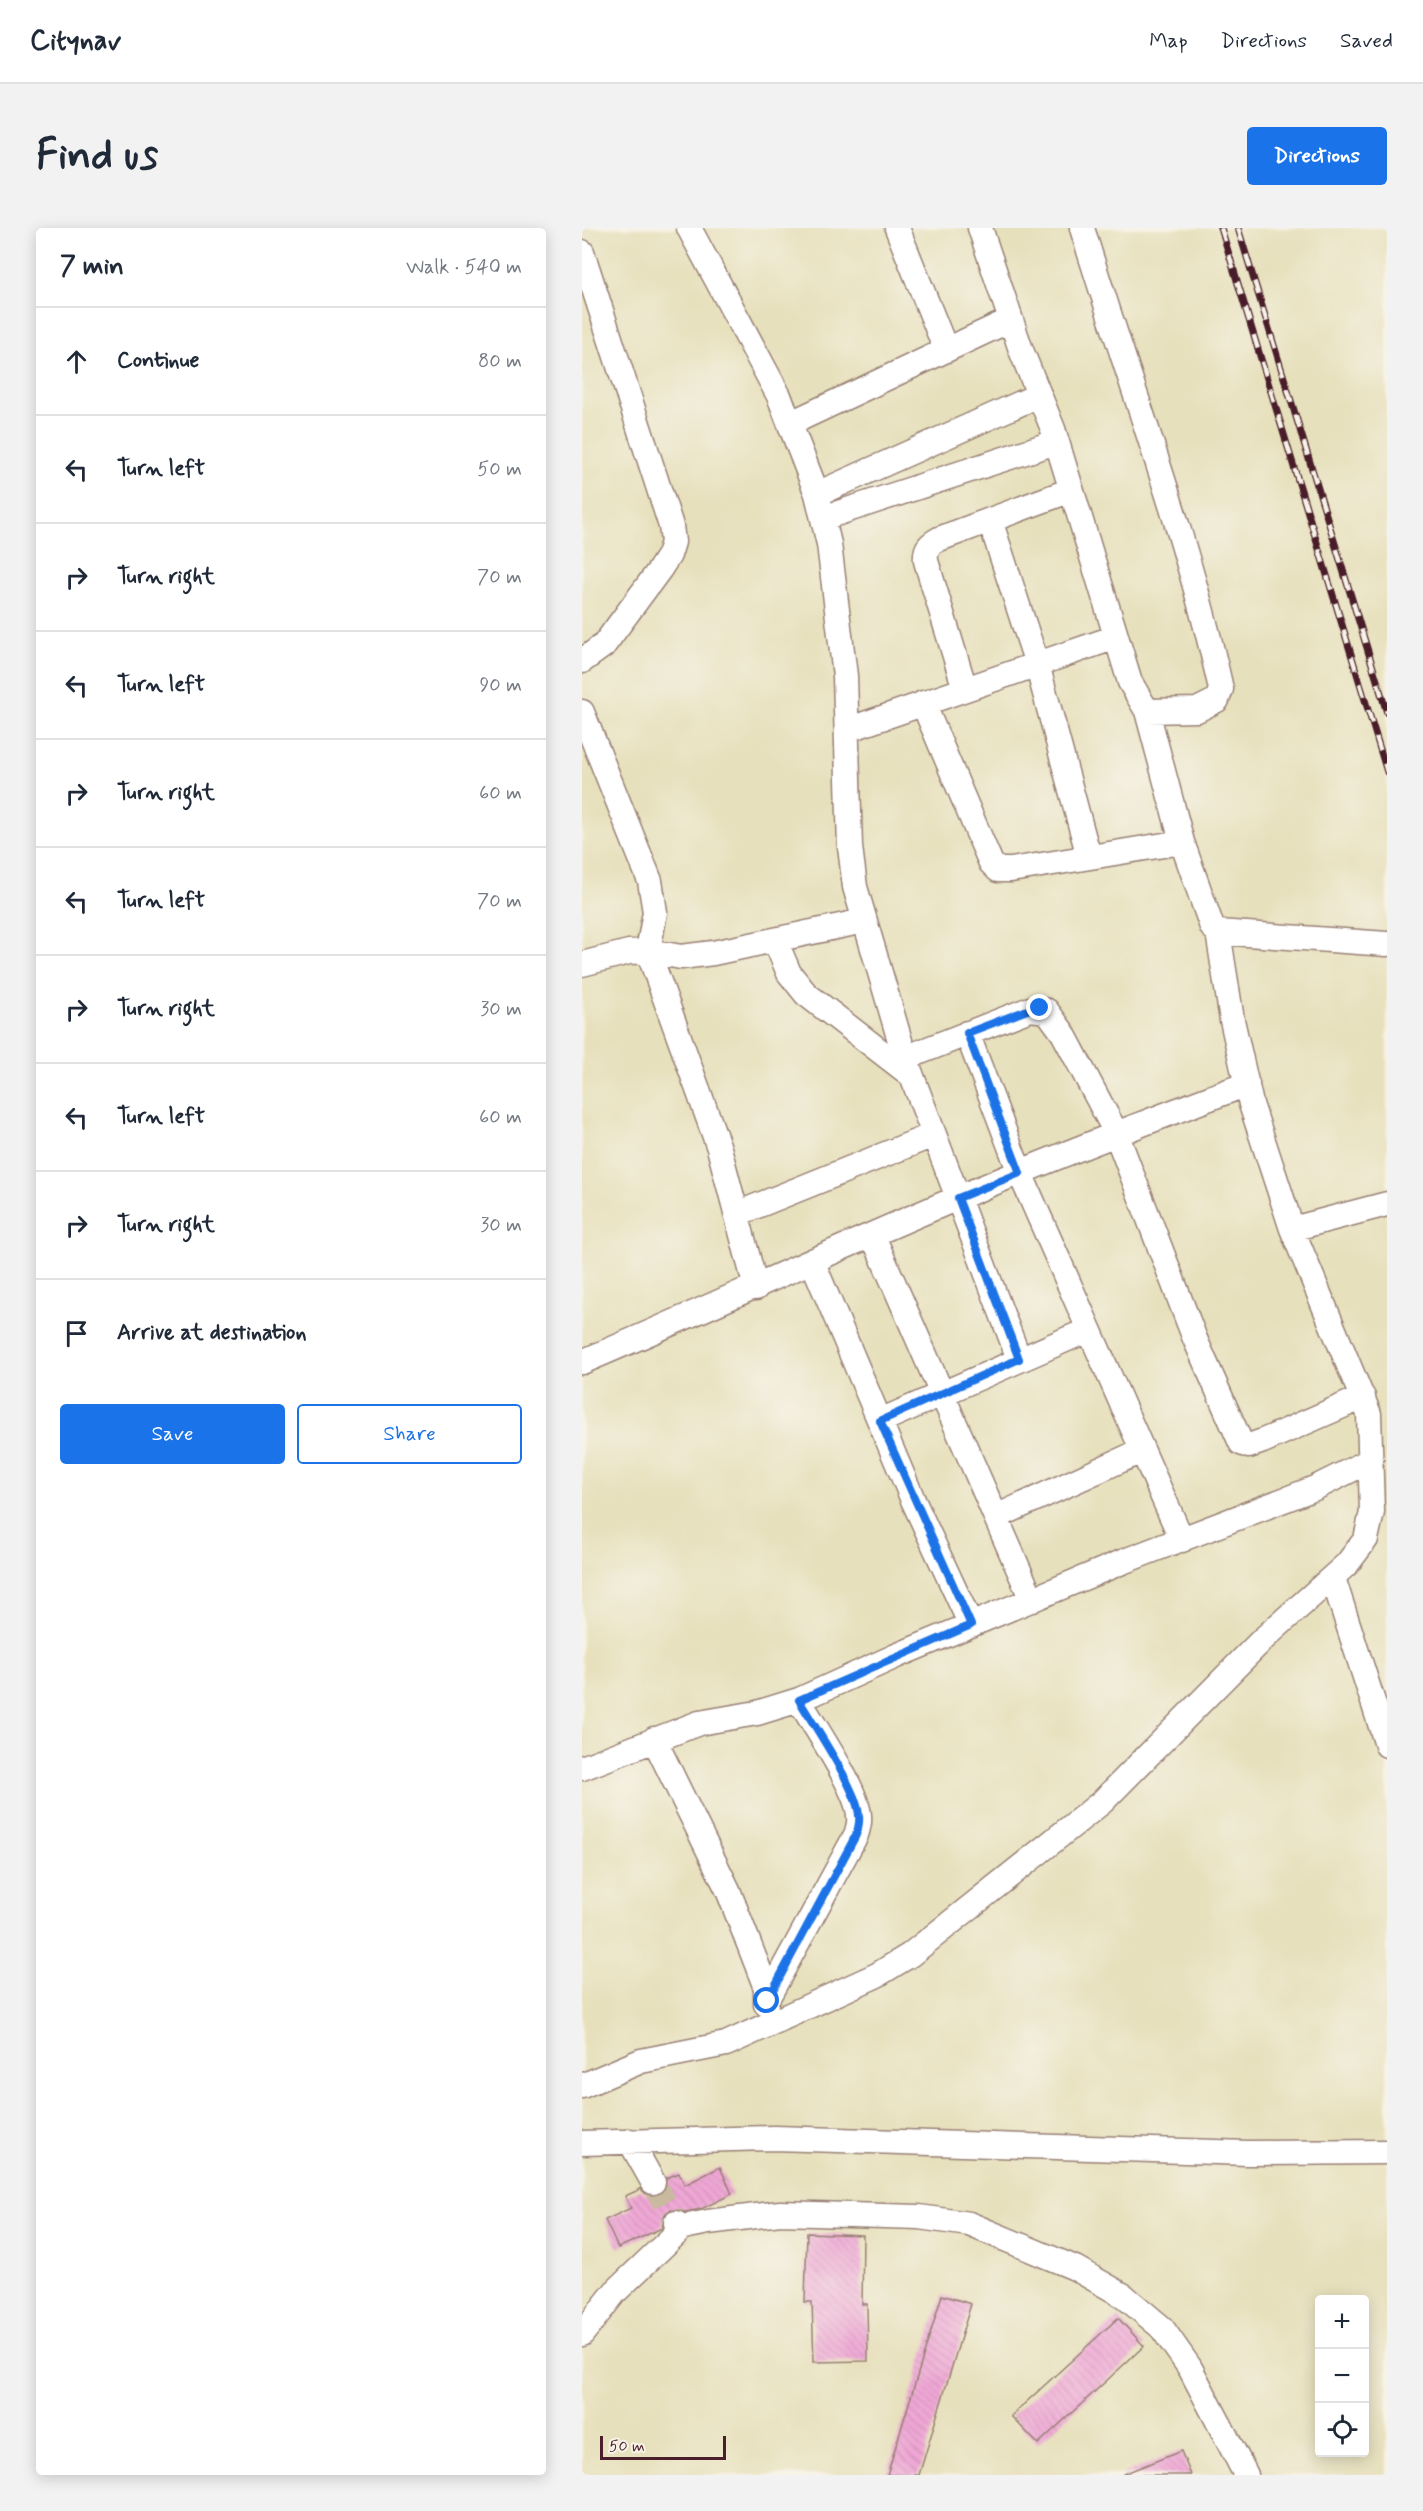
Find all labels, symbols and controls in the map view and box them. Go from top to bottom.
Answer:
text: Citynav [30,23,121,60]
text: Map [1149,27,1188,55]
text: Directions [1221,27,1307,55]
text: Saved [1340,27,1393,55]
button: Directions [1247,127,1387,185]
text: Find us [36,129,158,184]
text: 7 min [60,250,124,284]
text: Walk · 540 m [406,254,522,281]
icon: ahead [60,345,93,378]
text: Continue [117,347,199,375]
text: 80 m [478,348,522,375]
icon: left [60,453,93,486]
text: Turn left [117,455,205,483]
text: 50 m [477,456,522,483]
icon: right [60,561,93,594]
text: Turn right [117,563,215,591]
text: 70 m [477,564,522,591]
icon: left [60,669,93,702]
text: Turn left [117,671,205,699]
text: 90 m [479,672,522,699]
icon: right [60,777,93,810]
text: Turn right [117,779,215,807]
text: 60 m [479,780,522,807]
icon: left [60,885,93,918]
text: Turn left [117,887,205,915]
text: 70 m [477,888,522,915]
icon: right [60,993,93,1026]
route end [1026,994,1052,1020]
text: Turn right [117,995,215,1023]
text: 30 m [480,996,522,1023]
icon: left [60,1101,93,1134]
text: Turn left [117,1103,205,1131]
text: 60 m [479,1104,522,1131]
icon: right [60,1209,93,1242]
text: Turn right [117,1211,215,1239]
text: 30 m [480,1212,522,1239]
icon: arrive [60,1317,93,1350]
text: Arrive at destination [117,1319,307,1347]
button: Save [60,1404,285,1464]
button: Share [297,1404,522,1464]
route start [753,1987,779,2013]
map controls [1315,2295,1369,2457]
button: + [1315,2295,1369,2349]
button: − [1315,2349,1369,2403]
button: locate [1315,2403,1369,2457]
scale bar [600,2433,726,2460]
text: 50 m [609,2436,645,2457]

